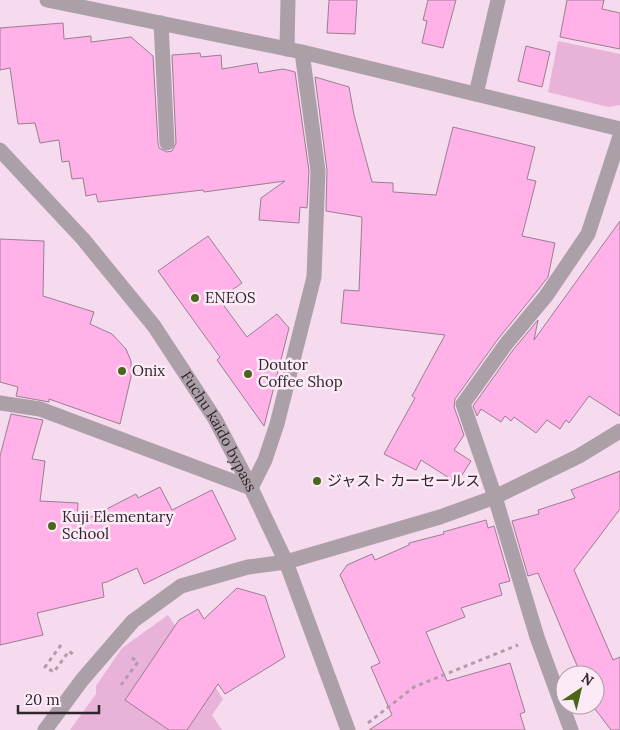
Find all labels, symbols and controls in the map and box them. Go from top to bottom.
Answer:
place label: ENEOS [205,288,256,307]
marker: ENEOS [189,292,201,304]
place label: Doutor Coffee Shop [258,355,343,391]
place label: Onix [132,361,165,380]
marker: Onix [116,365,128,377]
street label: Fuchu kaido bypass [177,367,261,495]
marker: Doutor Coffee Shop [242,368,254,380]
place label: ジャスト カーセールス [327,471,480,490]
marker: ジャスト カーセールス [311,475,323,487]
place label: Kuji Elementary School [62,507,173,543]
marker: Kuji Elementary School [46,520,58,532]
north arrow [555,665,605,715]
text: N [578,669,597,690]
scale bar [18,682,99,714]
text: 20 m [25,690,60,709]

